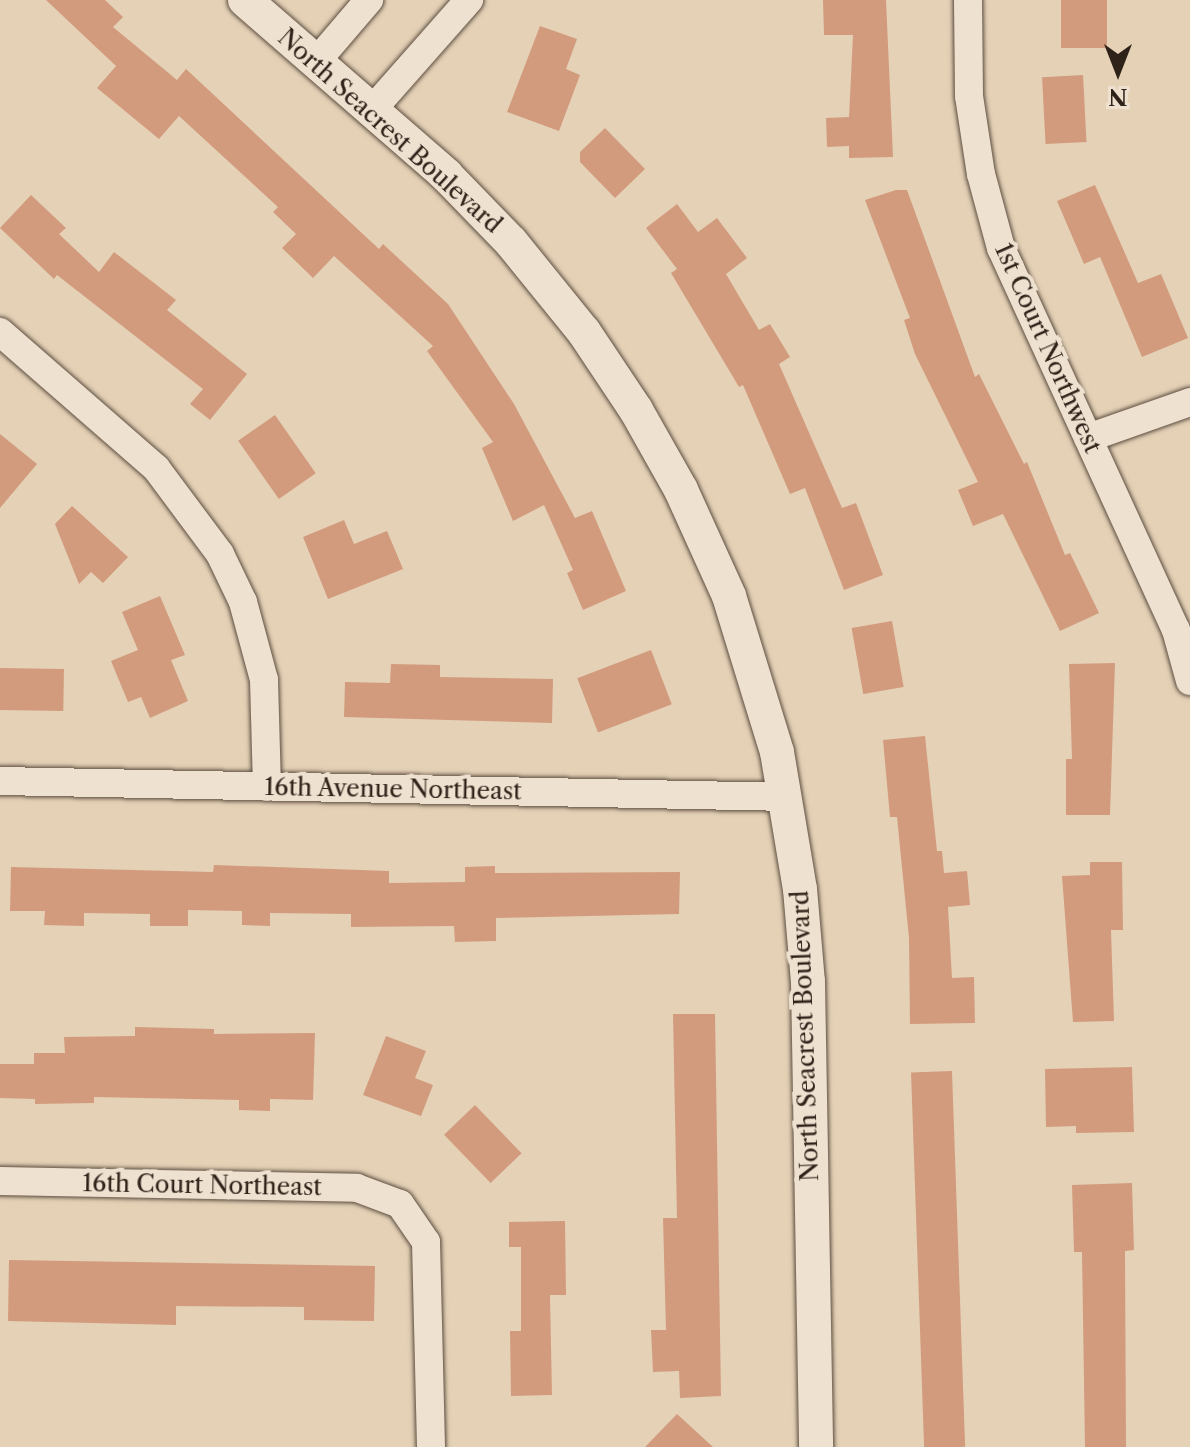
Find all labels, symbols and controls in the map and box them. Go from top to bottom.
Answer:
street label: North Seacrest Boulevard [272,23,508,239]
north arrow [1078,32,1158,112]
text: N [1108,83,1128,110]
street label: 1st Court Northwest [989,239,1107,457]
street label: 16th Avenue Northeast [264,772,522,806]
street label: North Seacrest Boulevard [786,890,824,1182]
street label: 16th Court Northeast [82,1169,322,1201]

